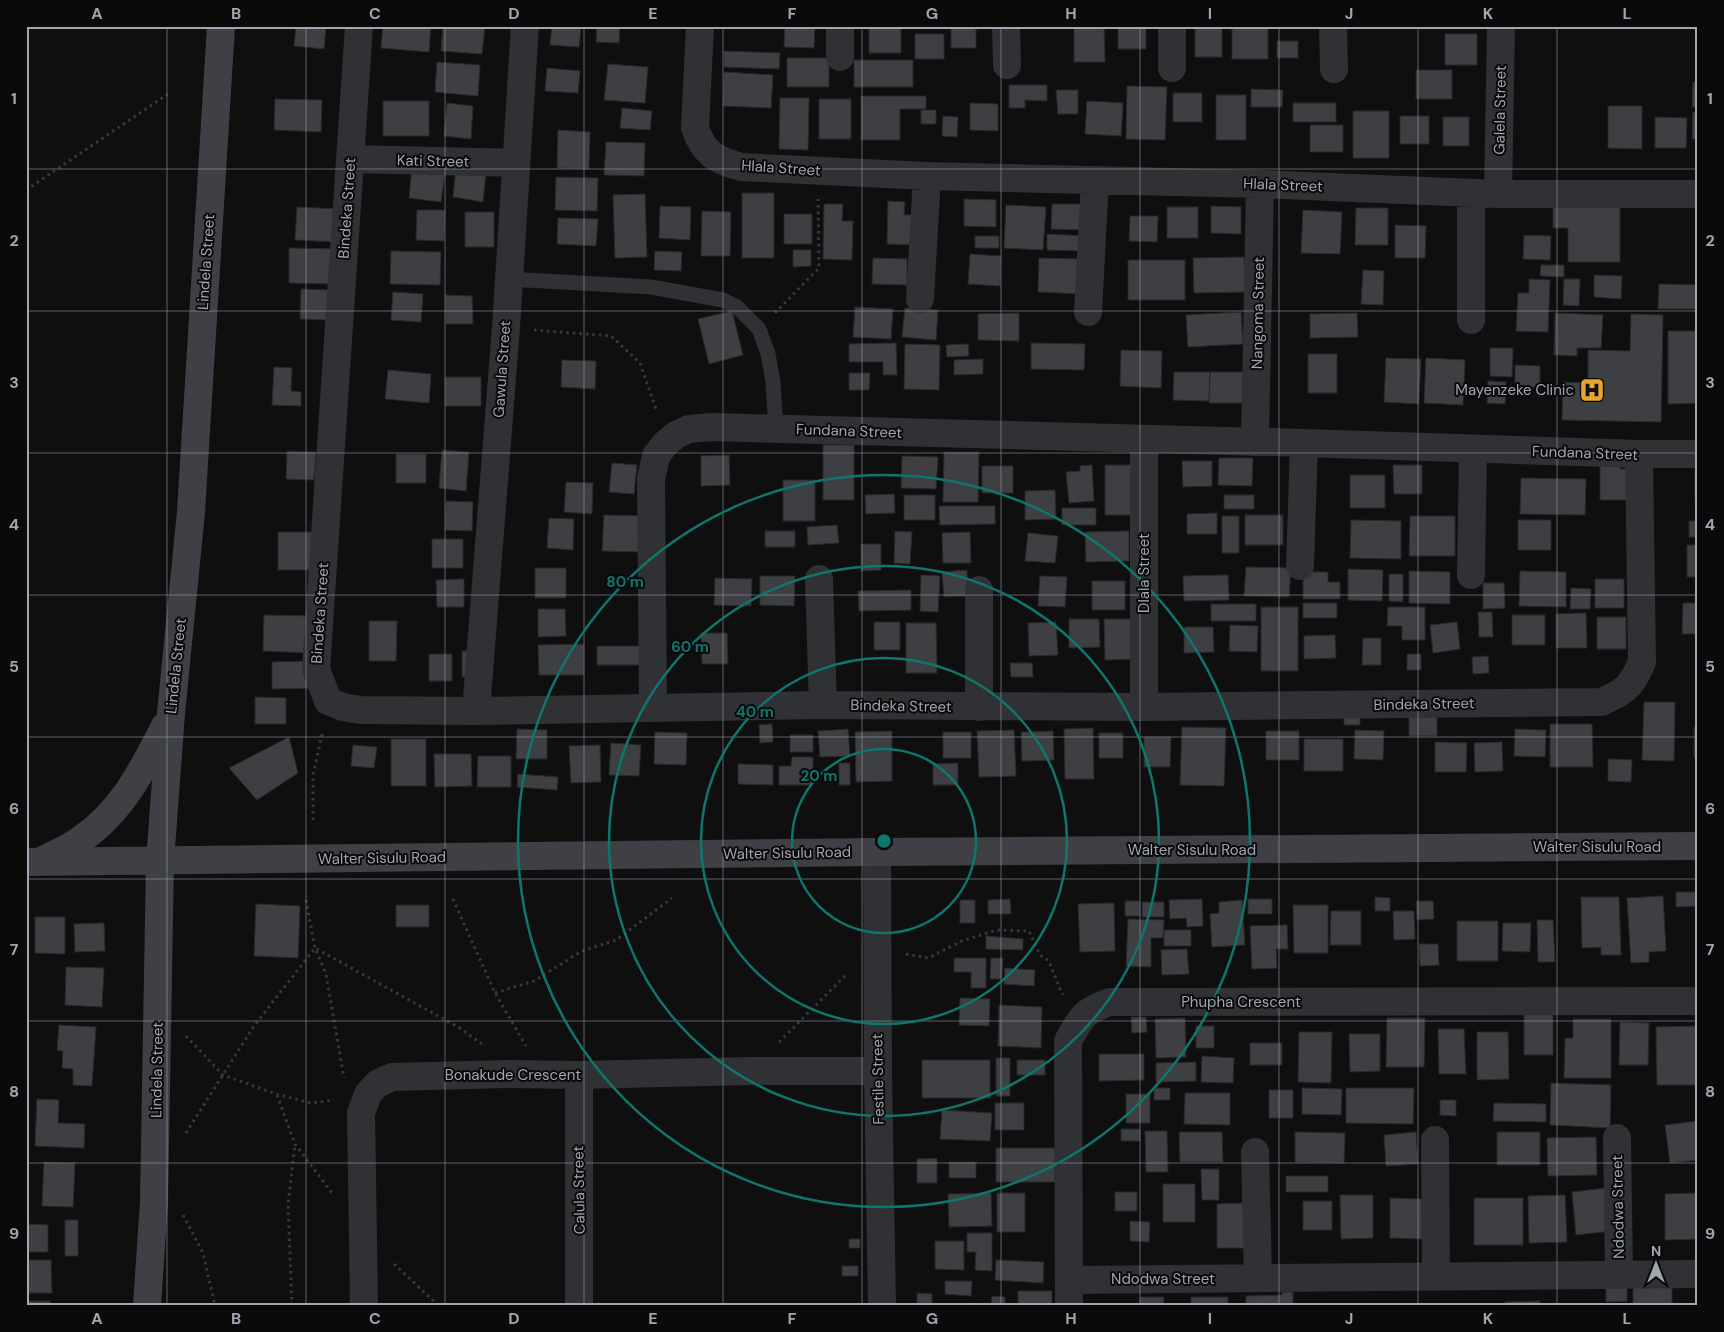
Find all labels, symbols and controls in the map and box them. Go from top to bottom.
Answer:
text: A [91,3,103,24]
text: B [231,3,241,24]
text: C [369,3,381,24]
text: D [508,3,520,24]
text: E [648,3,658,24]
text: F [788,3,797,24]
text: G [926,3,938,24]
text: H [1065,3,1077,24]
text: I [1208,3,1212,24]
text: J [1345,3,1353,24]
text: K [1483,3,1494,24]
text: L [1623,3,1632,24]
street label: Galela Street [1489,65,1511,155]
text: 1 [11,88,17,109]
text: 1 [1707,88,1713,109]
street label: Kati Street [397,150,469,172]
street label: Hlala Street [741,155,822,181]
street label: Bindeka Street [333,157,361,259]
street label: Hlala Street [1243,174,1323,196]
street label: Lindela Street [193,213,219,311]
text: 2 [9,230,19,251]
text: 2 [1705,230,1715,251]
street label: Nangoma Street [1247,257,1269,369]
street label: Gawula Street [489,320,515,418]
text: 3 [9,372,19,393]
text: 3 [1705,372,1715,393]
hospital icon: Mayenzeke Clinic [1579,377,1605,403]
place label: Mayenzeke Clinic [1455,380,1574,400]
street label: Fundana Street [796,419,902,443]
street label: Fundana Street [1532,441,1638,465]
text: 4 [9,514,19,535]
text: 4 [1705,514,1715,535]
street label: Dlala Street [1134,533,1154,613]
street label: Bindeka Street [306,562,334,664]
text: 80 m [606,572,644,592]
street label: Lindela Street [161,617,191,715]
text: 60 m [671,637,709,657]
text: 5 [9,656,19,677]
text: 5 [1705,656,1715,677]
street label: Bindeka Street [1373,693,1475,715]
street label: Bindeka Street [850,695,952,717]
text: 40 m [736,702,774,722]
text: 20 m [801,766,837,786]
text: 6 [9,798,19,819]
text: 6 [1705,798,1715,819]
centre of rings [875,832,893,850]
street label: Walter Sisulu Road [1533,837,1661,857]
street label: Walter Sisulu Road [1128,840,1256,860]
street label: Walter Sisulu Road [723,842,851,864]
street label: Walter Sisulu Road [318,847,446,869]
text: 7 [10,939,19,960]
text: 7 [1706,939,1715,960]
street label: Phupha Crescent [1181,992,1301,1012]
street label: Lindela Street [146,1022,168,1118]
street label: Festile Street [867,1033,889,1125]
street label: Bonakude Crescent [445,1065,581,1085]
text: 8 [9,1081,19,1102]
text: 8 [1705,1081,1715,1102]
street label: Calula Street [568,1145,590,1235]
street label: Ndodwa Street [1607,1155,1629,1259]
text: 9 [9,1223,19,1244]
text: 9 [1705,1223,1715,1244]
north arrow [1632,1240,1682,1290]
text: N [1651,1242,1661,1260]
street label: Ndodwa Street [1111,1269,1215,1289]
text: A [91,1308,103,1329]
text: B [231,1308,241,1329]
text: C [369,1308,381,1329]
text: D [508,1308,520,1329]
text: E [648,1308,658,1329]
text: F [788,1308,797,1329]
text: G [926,1308,938,1329]
text: H [1065,1308,1077,1329]
text: I [1208,1308,1212,1329]
text: J [1345,1308,1353,1329]
text: K [1483,1308,1494,1329]
text: L [1623,1308,1632,1329]

